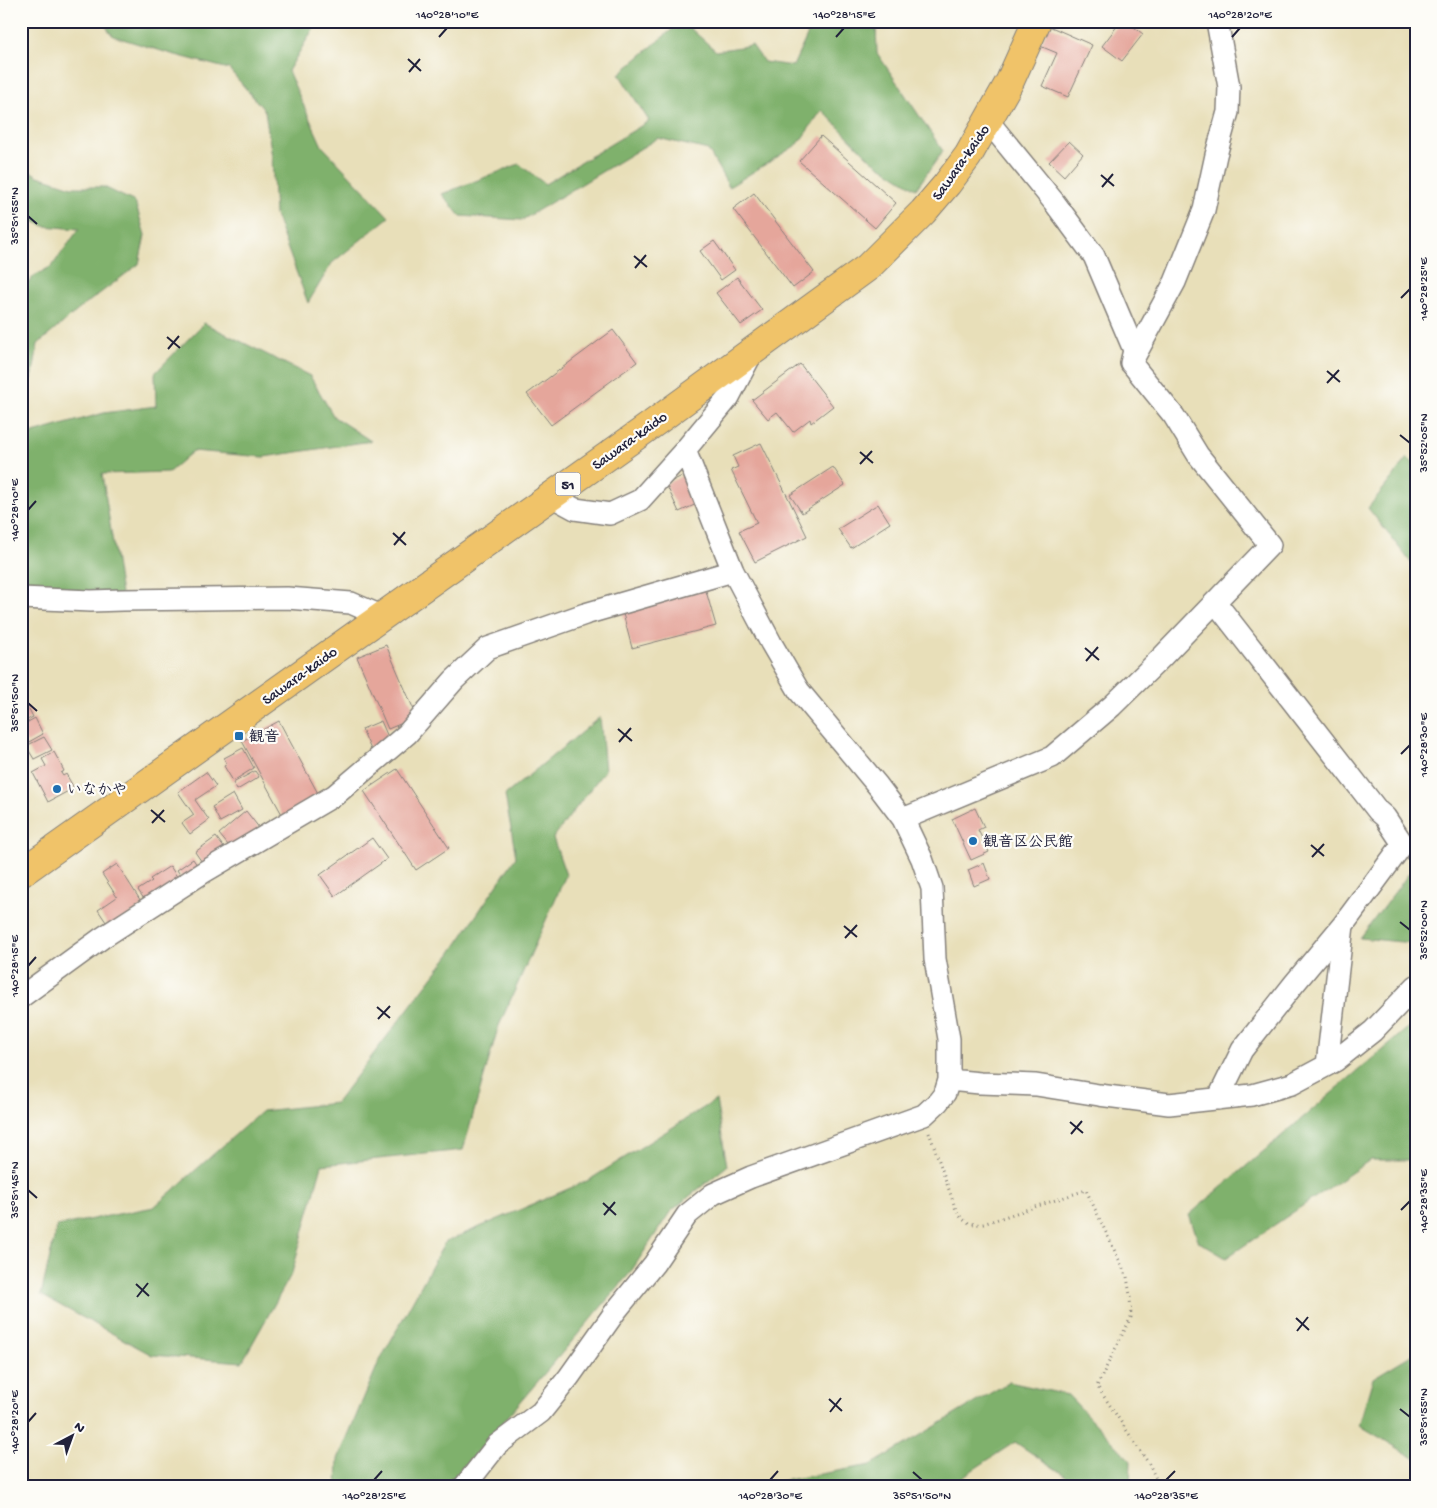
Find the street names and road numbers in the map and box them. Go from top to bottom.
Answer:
street label: Sawara-kaido [929,122,994,205]
street label: Sawara-kaido [589,408,671,475]
road number: 51 [556,472,580,496]
street label: Sawara-kaido [259,643,341,710]

